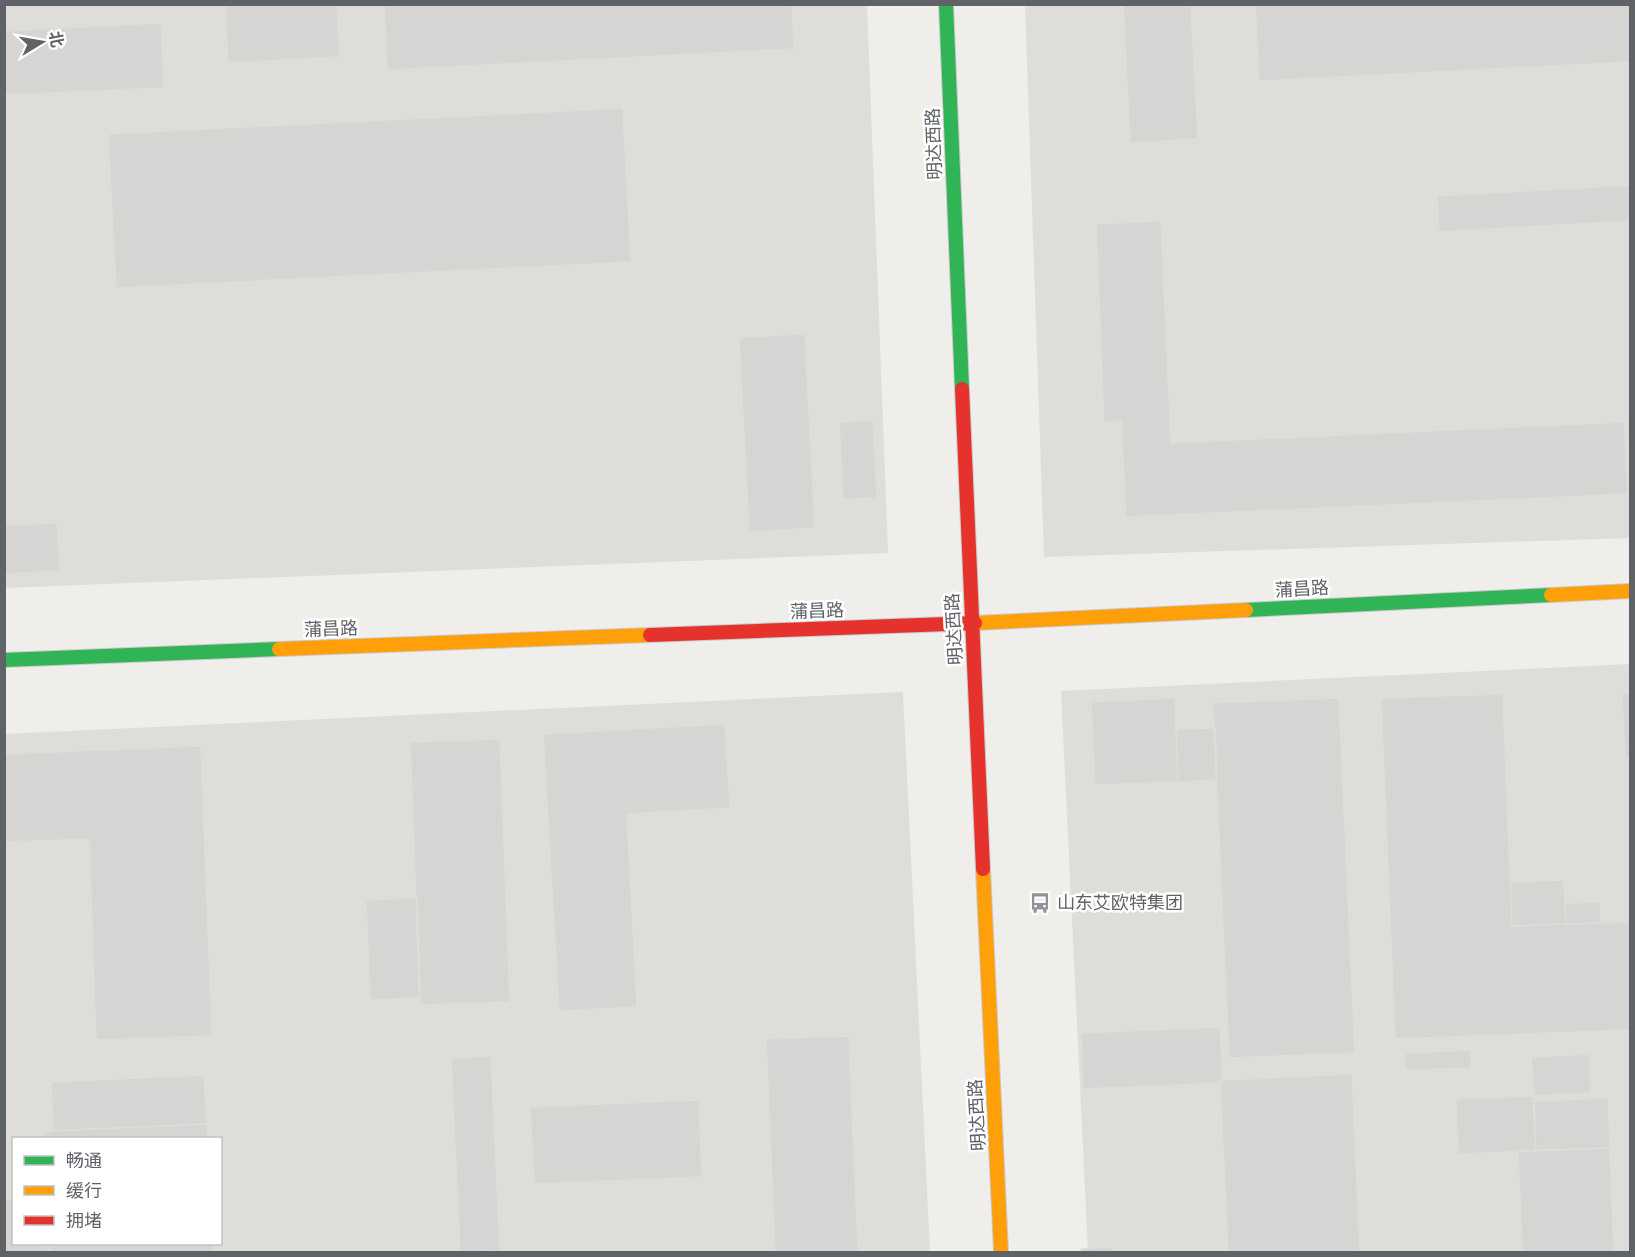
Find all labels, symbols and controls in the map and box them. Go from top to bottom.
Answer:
north arrow [12,12,72,72]
text: 北 [46,30,67,49]
street label: 明达西路 [922,108,945,180]
street label: 蒲昌路 [1274,577,1329,600]
street label: 明达西路 [941,593,966,666]
street label: 蒲昌路 [790,599,844,622]
street label: 蒲昌路 [304,617,358,640]
bus stop icon: 山东艾欧特集团 [1028,891,1052,915]
place label: 山东艾欧特集团 [1057,892,1183,913]
street label: 明达西路 [964,1079,989,1152]
legend [12,1137,222,1245]
text: 畅通 [66,1150,102,1171]
text: 缓行 [66,1180,102,1201]
text: 拥堵 [66,1210,102,1231]

